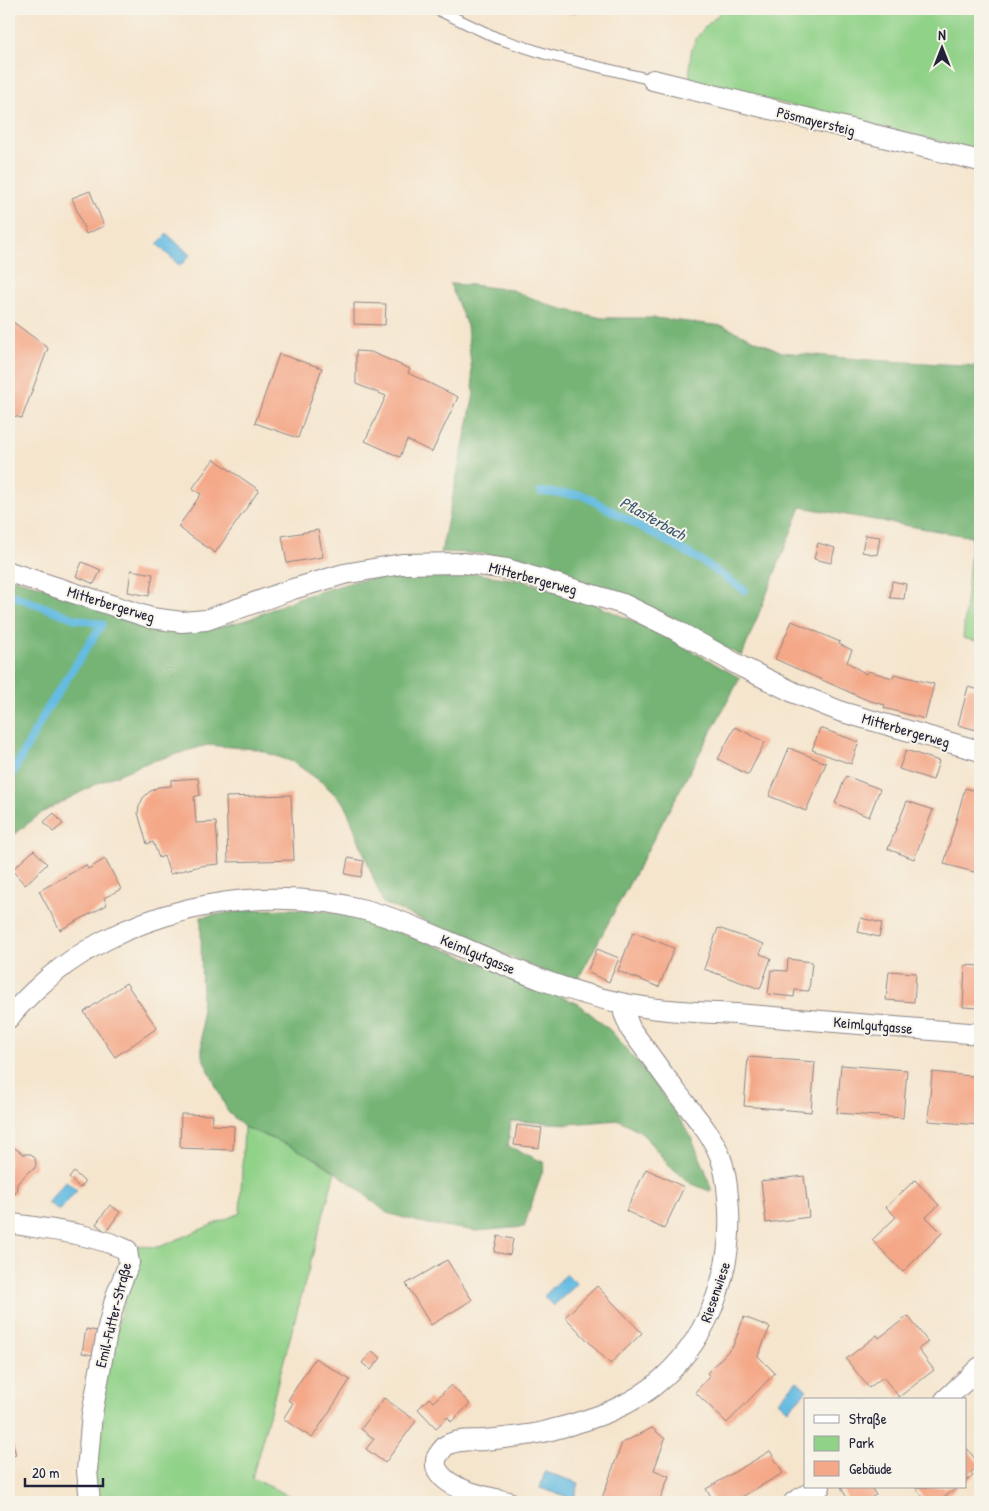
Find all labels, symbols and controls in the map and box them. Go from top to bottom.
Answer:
north arrow [916,22,966,72]
text: N [938,25,946,44]
street label: Pösmayersteig [775,101,858,141]
water label: Pflasterbach [616,491,691,546]
street label: Mitterbergerweg [487,556,580,600]
street label: Mitterbergerweg [65,581,158,627]
street label: Mitterbergerweg [860,707,953,753]
street label: Keimlgutgasse [437,929,519,979]
street label: Keimlgutgasse [833,1011,913,1039]
street label: Riesenwiese [695,1259,735,1325]
street label: Emil-Futter-Straße [90,1260,136,1370]
legend [804,1398,966,1488]
text: Straße [849,1408,887,1429]
text: Park [849,1432,874,1453]
scale bar [25,1456,102,1488]
text: Gebäude [849,1458,892,1479]
text: 20 m [32,1462,59,1483]

